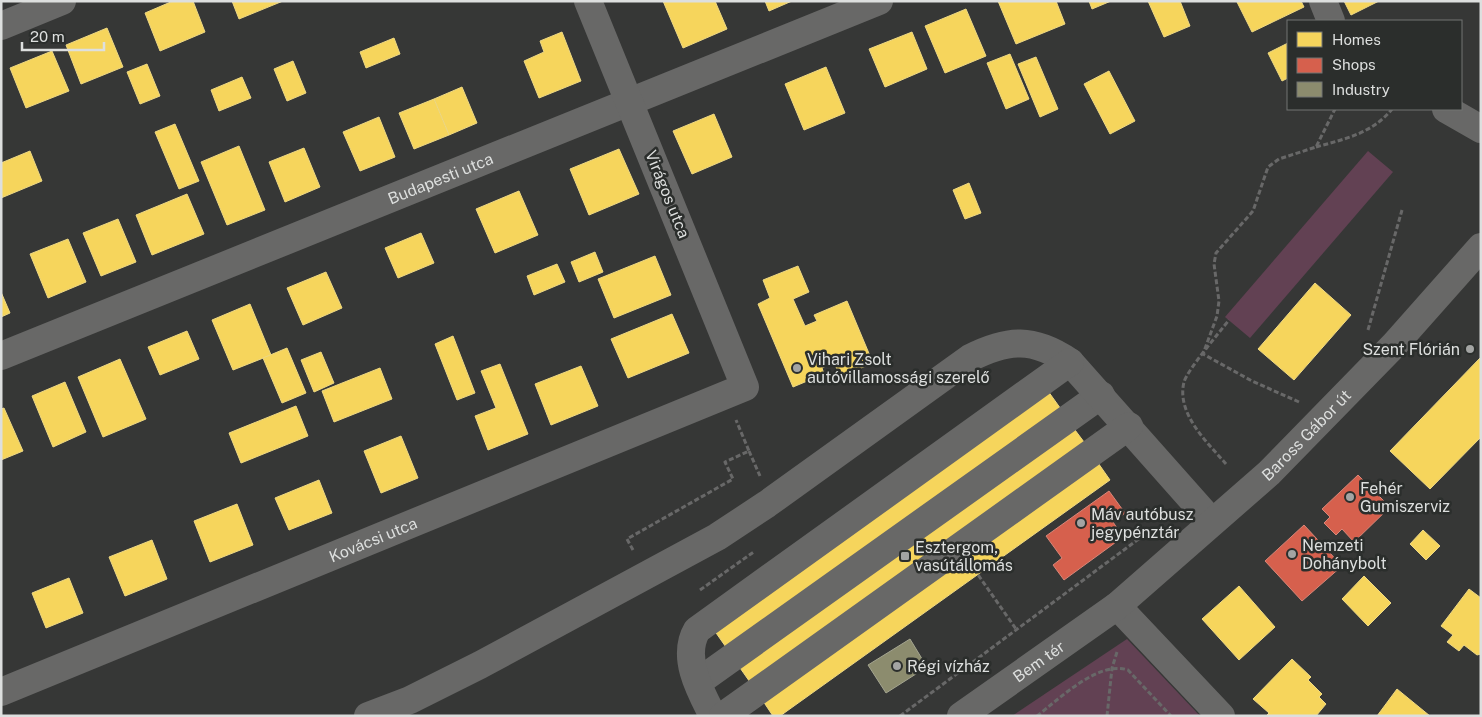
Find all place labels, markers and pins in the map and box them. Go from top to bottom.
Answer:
place label: Szent Flórián [1362,340,1460,359]
marker: Szent Flórián [1464,343,1476,355]
place label: Vihari Zsolt autóvillamossági szerelő [807,350,990,387]
marker: Vihari Zsolt autóvillamossági szerelő [791,362,803,374]
place label: Fehér Gumiszerviz [1360,479,1450,516]
marker: Fehér Gumiszerviz [1344,491,1356,503]
place label: Máv autóbusz jegypénztár [1090,505,1194,542]
marker: Máv autóbusz jegypénztár [1075,517,1087,529]
place label: Nemzeti Dohánybolt [1302,536,1387,573]
place label: Esztergom, vasútállomás [915,538,1013,575]
marker: Nemzeti Dohánybolt [1286,548,1298,560]
marker: Esztergom, vasútállomás [899,550,911,562]
place label: Régi vízház [907,657,990,676]
marker: Régi vízház [891,660,903,672]

